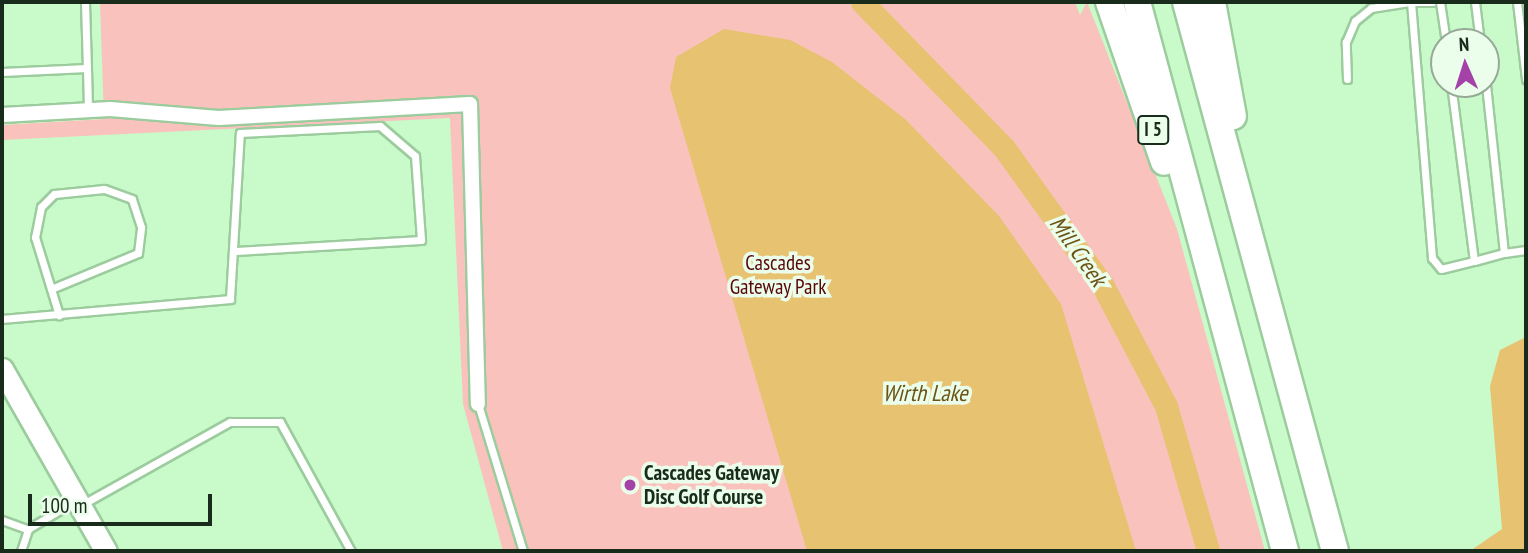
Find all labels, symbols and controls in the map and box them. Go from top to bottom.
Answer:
north arrow [1430,28,1500,98]
text: N [1458,32,1470,56]
road number: I 5 [1137,114,1169,146]
water label: Mill Creek [1044,211,1112,291]
park label: Cascades Gateway Park [729,250,827,300]
water label: Wirth Lake [882,379,968,407]
place label: Cascades Gateway Disc Golf Course [644,460,779,510]
marker: Cascades Gateway Disc Golf Course [622,477,638,493]
scale bar [32,480,215,524]
text: 100 m [41,492,87,519]

